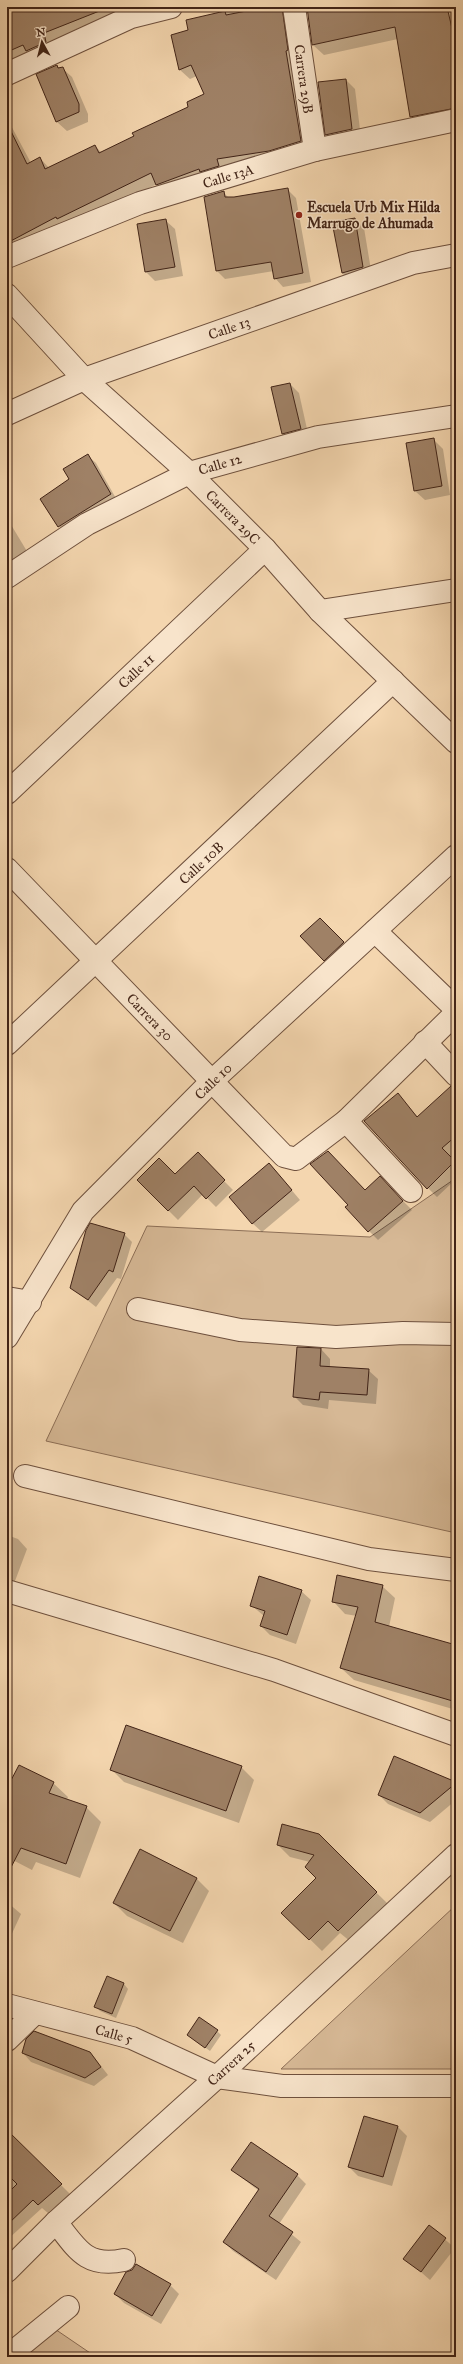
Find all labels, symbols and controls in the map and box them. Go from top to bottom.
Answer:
north arrow [22,22,62,62]
text: N [35,25,47,40]
street label: Carrera 29B [290,43,317,115]
street label: Calle 13A [201,161,256,192]
place label: Escuela Urb Mix Hilda Marrugo de Ahumada [307,199,441,233]
marker: Escuela Urb Mix Hilda Marrugo de Ahumada [294,210,304,220]
street label: Calle 13 [206,313,252,344]
street label: Calle 12 [197,450,244,479]
street label: Carrera 29C [202,487,263,548]
street label: Calle 11 [115,650,158,692]
street label: Calle 10B [176,838,227,888]
street label: Carrera 30 [123,990,176,1045]
street label: Calle 10 [191,1059,236,1103]
street label: Calle 5 [93,2021,135,2048]
street label: Carrera 25 [204,2037,259,2090]

